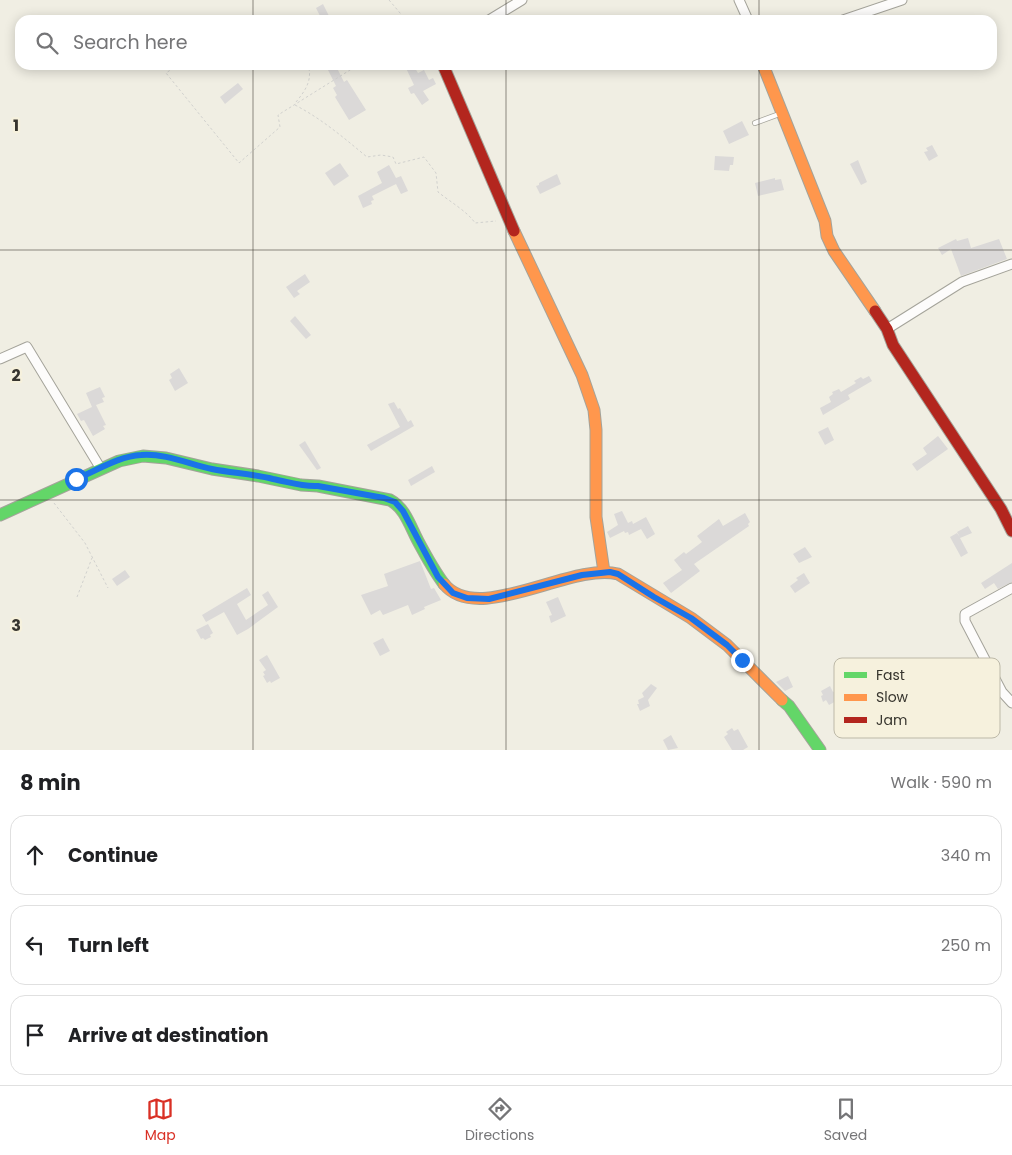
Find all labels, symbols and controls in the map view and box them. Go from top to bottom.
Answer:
search box [15,15,997,70]
icon: search [33,29,61,57]
text: Search here [73,29,187,56]
text: 1 [13,114,19,137]
text: 2 [11,364,21,387]
route start [65,468,88,491]
text: 3 [11,614,21,637]
route end [731,649,754,672]
legend [834,658,1000,738]
text: Fast [876,665,905,685]
text: Slow [876,687,909,707]
text: Jam [876,710,907,730]
text: 8 min [20,768,81,797]
text: Walk · 590 m [891,771,992,794]
icon: ahead [21,841,49,869]
text: Continue [68,842,158,869]
text: 340 m [941,844,991,867]
icon: left [21,931,49,959]
text: Turn left [68,932,149,959]
text: 250 m [941,934,991,957]
icon: arrive [21,1021,49,1049]
text: Arrive at destination [68,1022,269,1049]
tab: Map [145,1095,176,1146]
tab: Directions [465,1095,534,1146]
tab: Saved [824,1095,867,1146]

